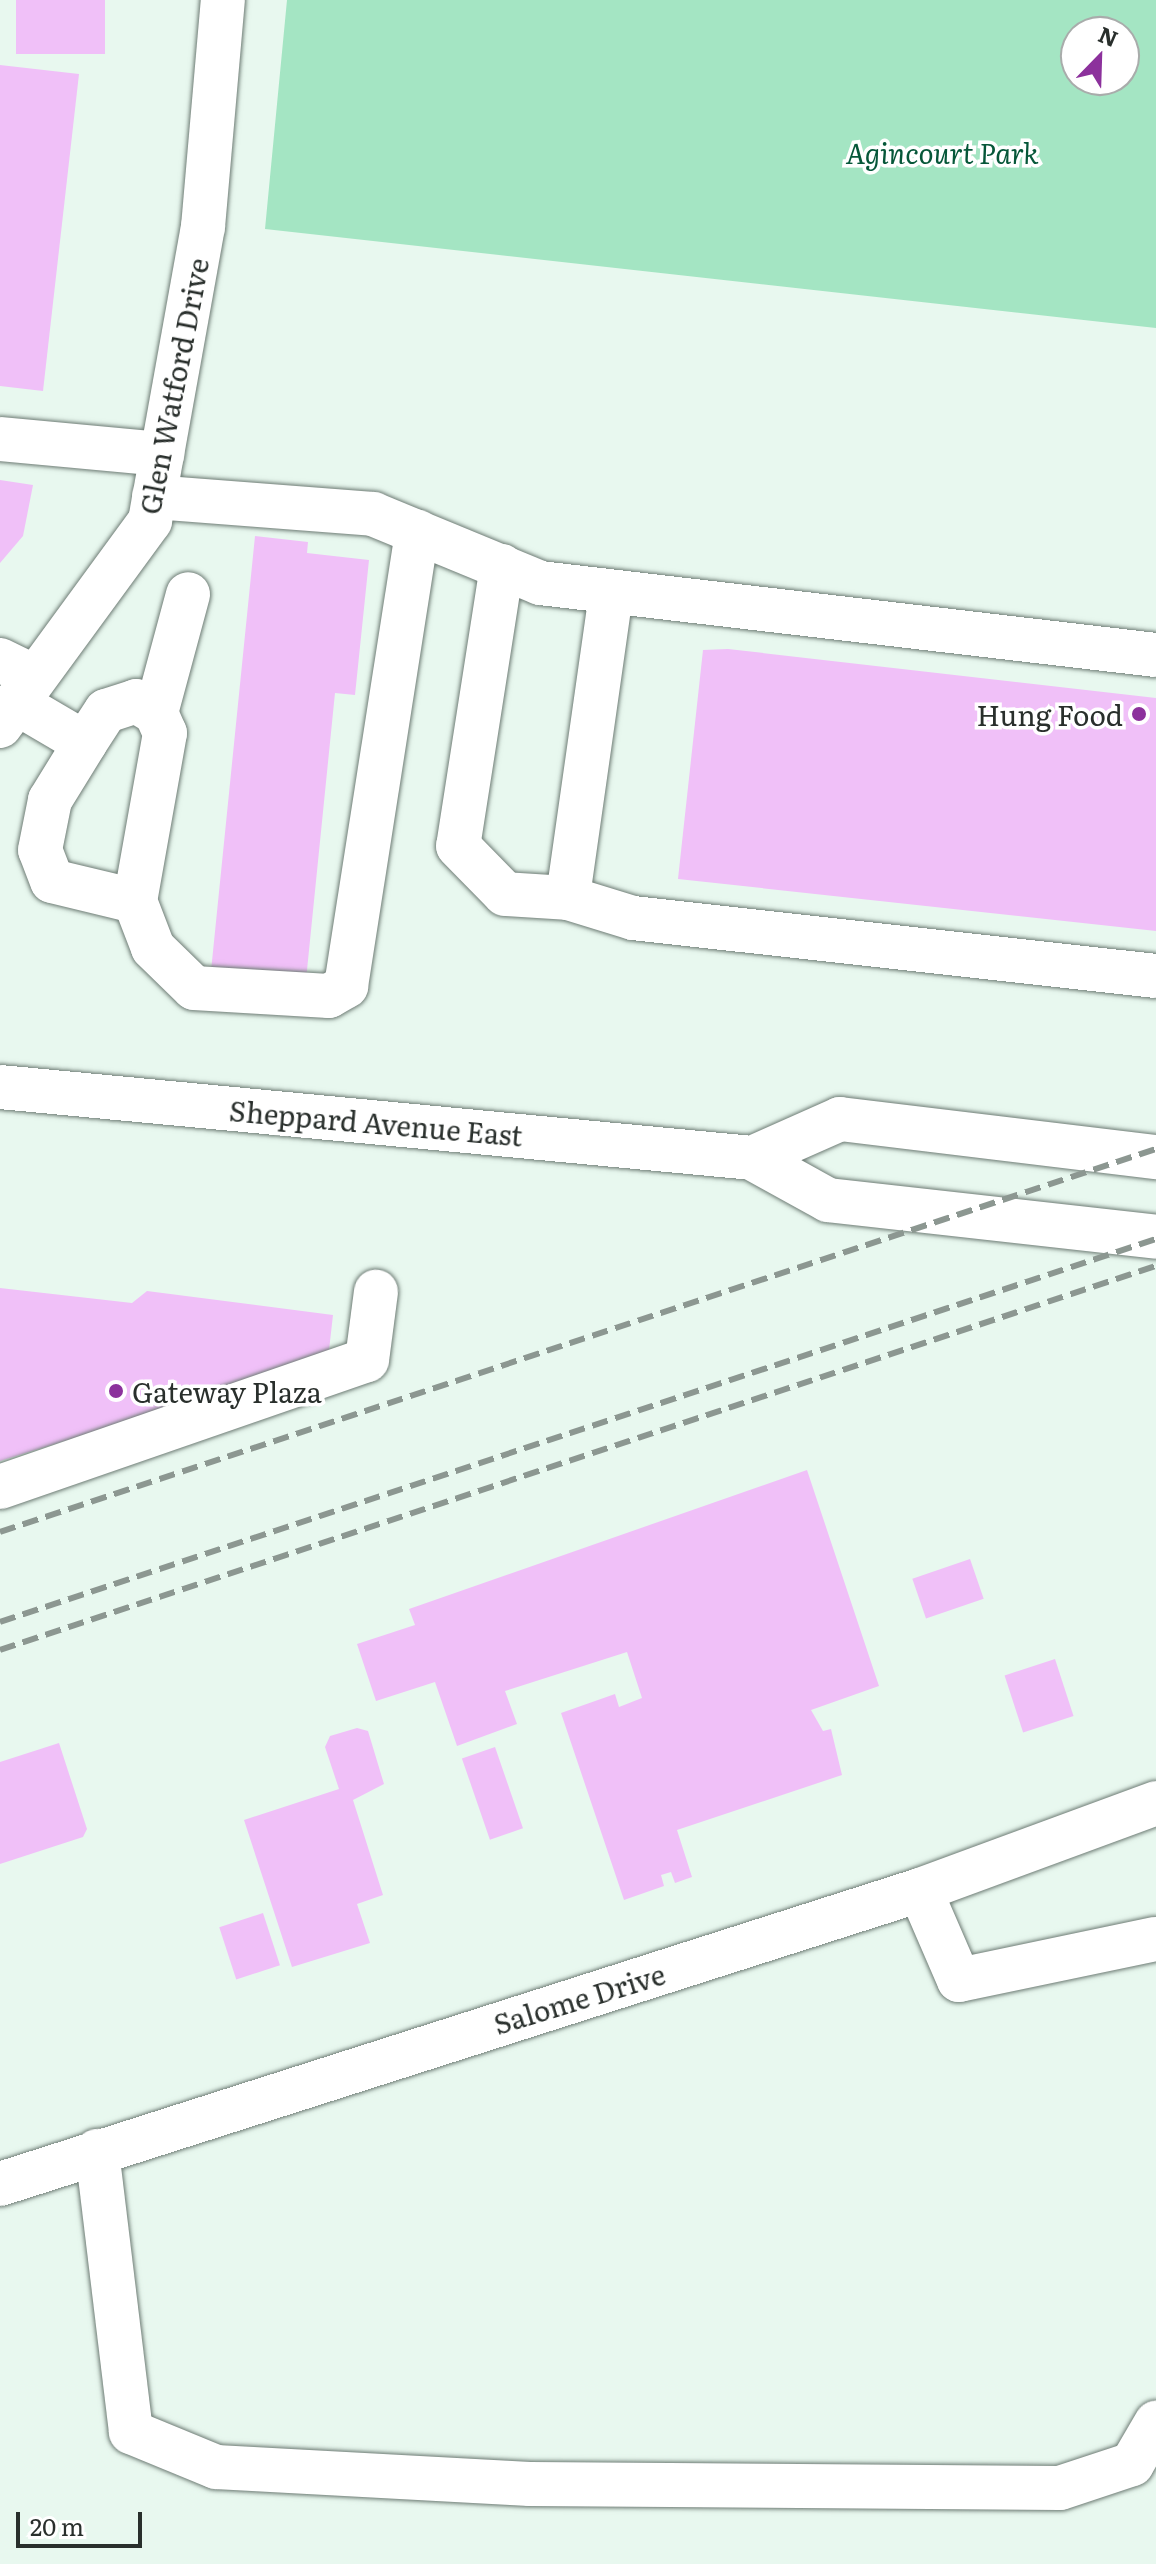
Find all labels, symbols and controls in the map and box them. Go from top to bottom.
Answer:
north arrow [1060,16,1140,96]
text: N [1094,16,1124,54]
park label: Agincourt Park [845,135,1039,169]
street label: Glen Watford Drive [132,255,214,517]
place label: Hung Food [977,697,1123,731]
marker: Hung Food [1130,705,1148,723]
street label: Sheppard Avenue East [228,1092,524,1152]
place label: Gateway Plaza [132,1374,322,1408]
marker: Gateway Plaza [107,1382,125,1400]
street label: Salome Drive [489,1956,669,2040]
scale bar [20,2496,146,2546]
text: 20 m [30,2508,84,2543]

